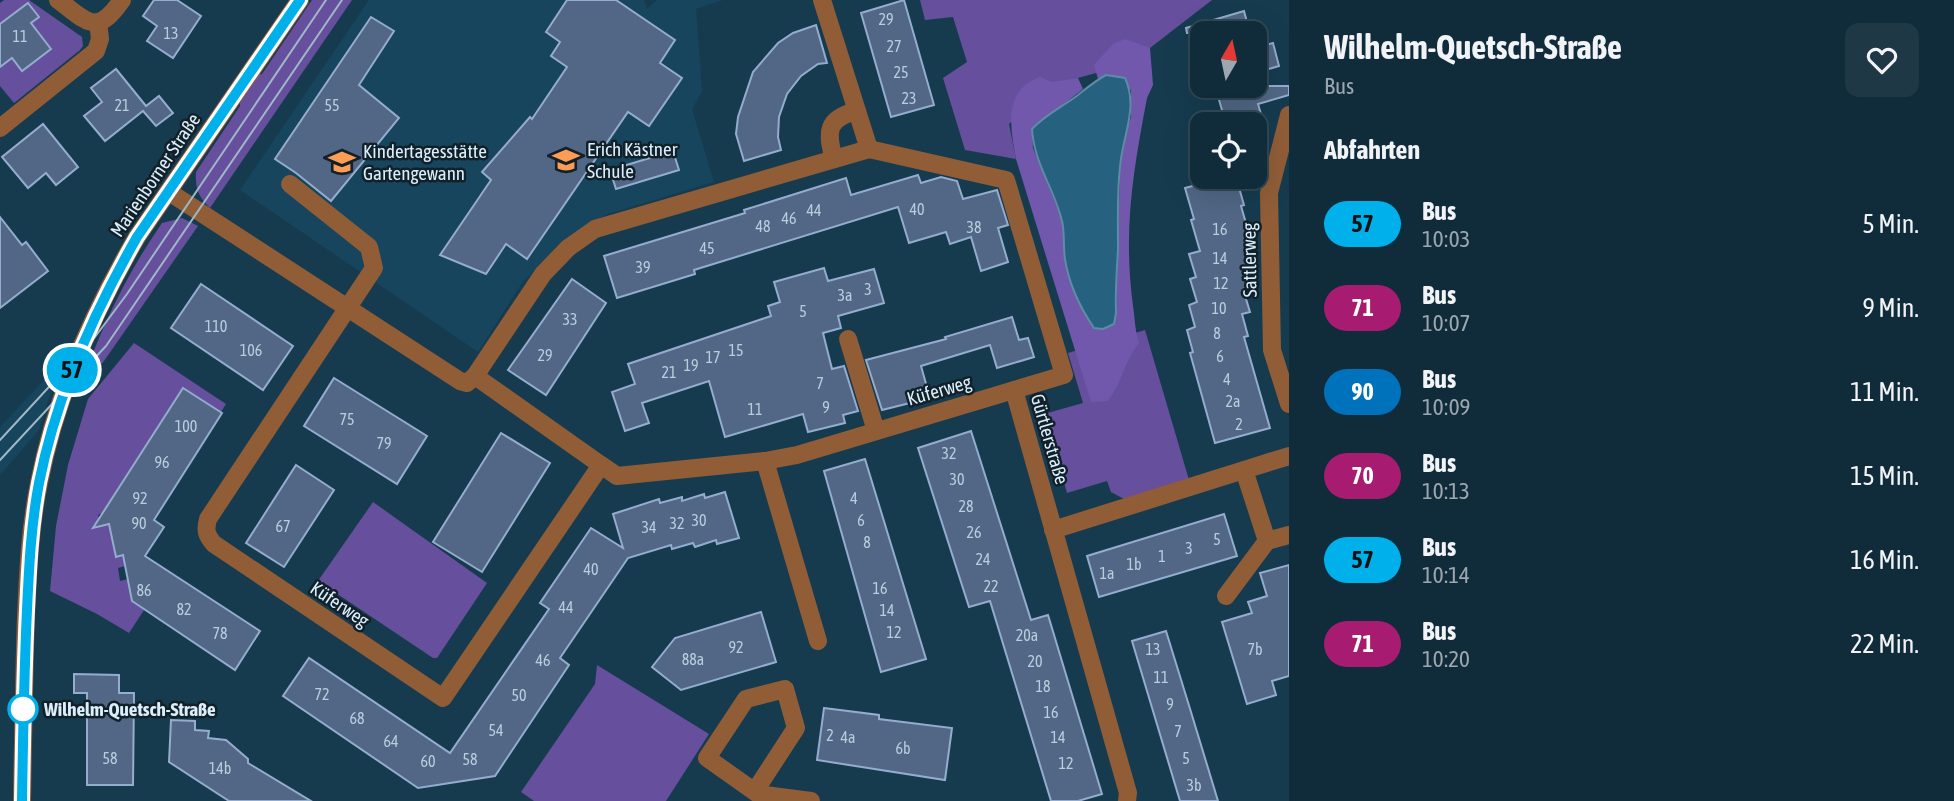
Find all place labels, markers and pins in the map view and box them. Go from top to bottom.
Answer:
place label: Erich Kästner Schule [587,138,678,182]
place label: Kindertagesstätte Gartengewann [363,140,487,184]
school or university icon: Erich Kästner Schule [551,145,581,175]
school or university icon: Kindertagesstätte Gartengewann [327,147,357,177]
marker: Wilhelm-Quetsch-Straße [8,694,38,724]
place label: Wilhelm-Quetsch-Straße [43,698,216,720]

